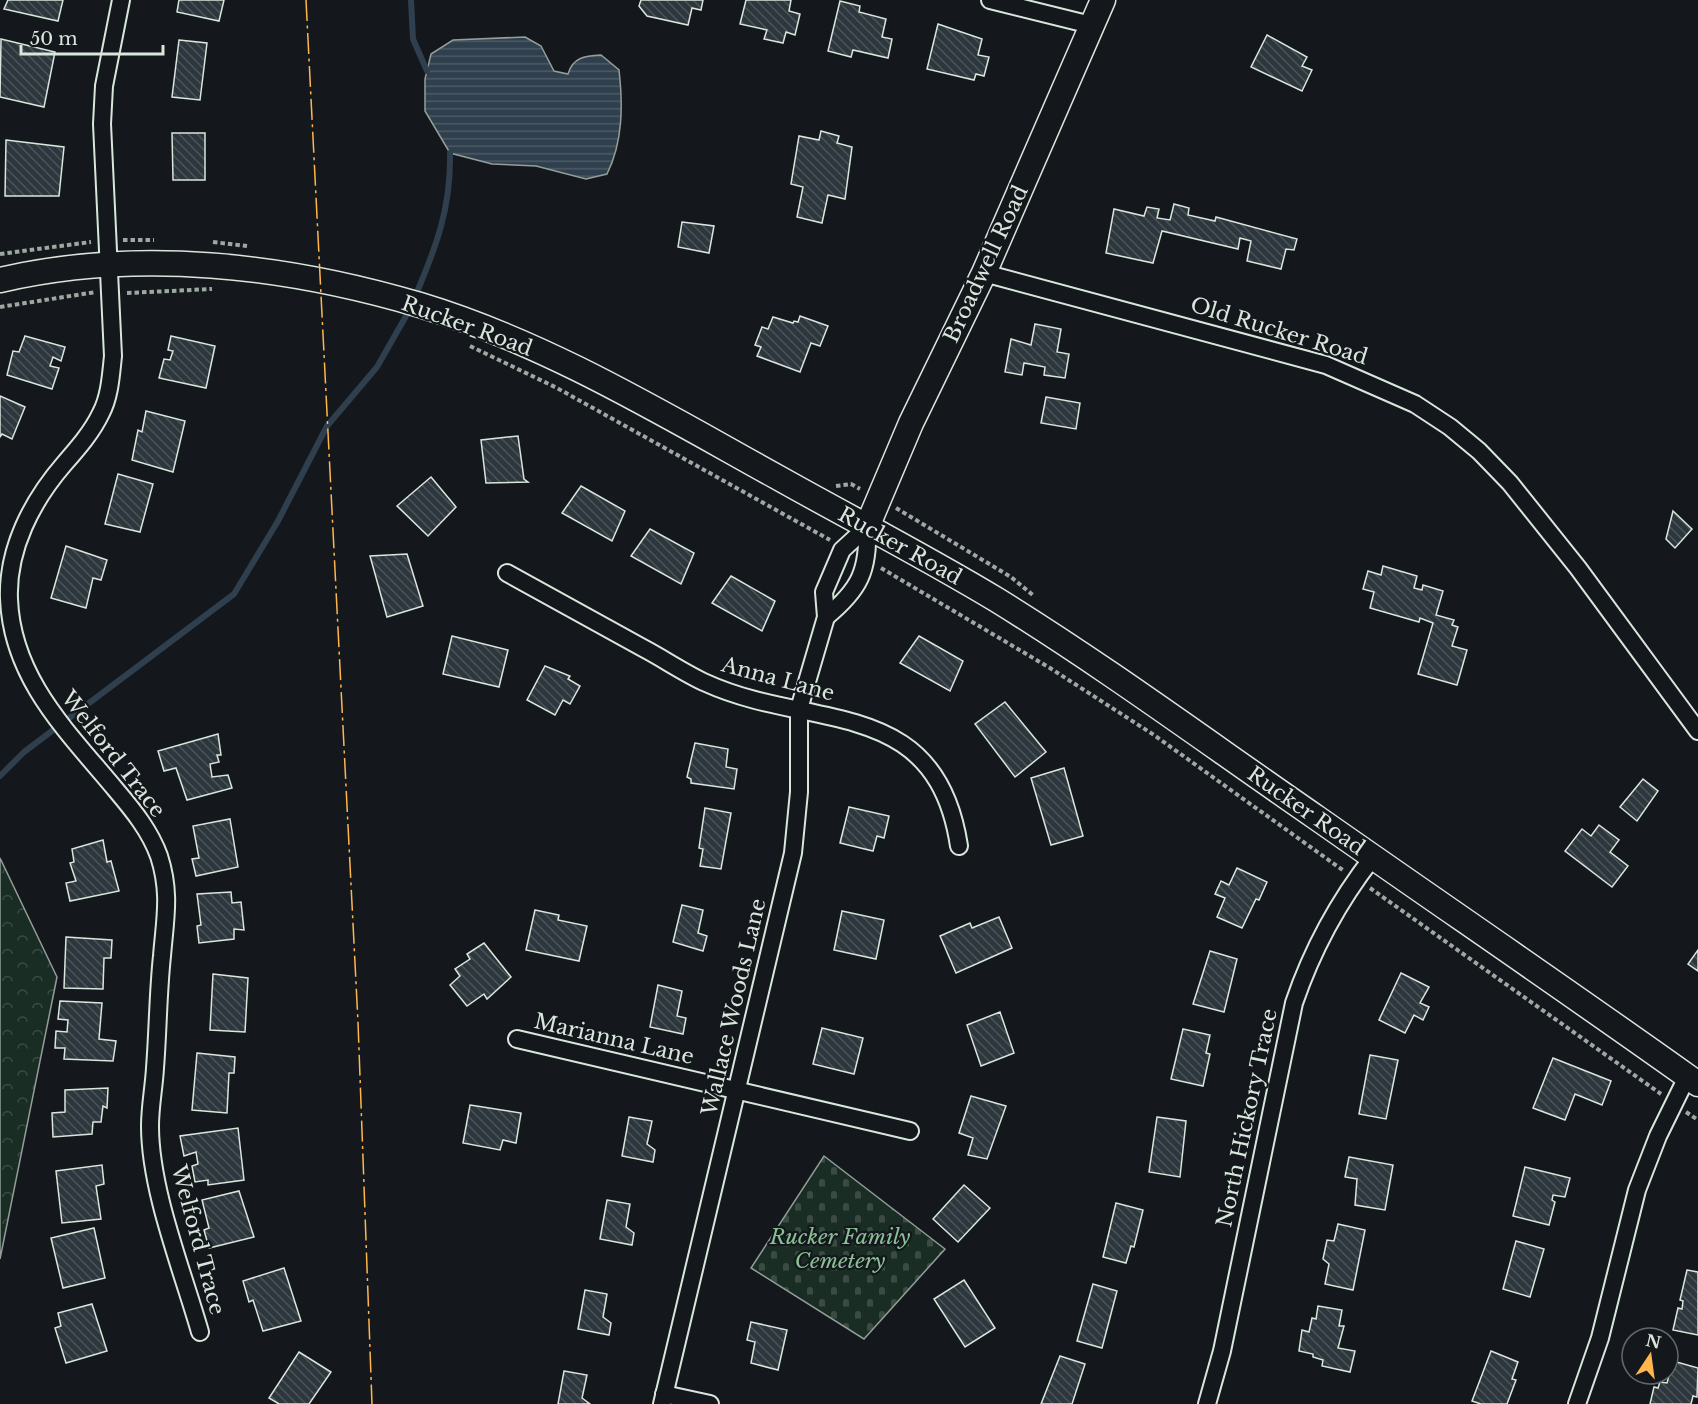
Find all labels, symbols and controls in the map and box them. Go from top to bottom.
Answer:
scale bar [21,18,164,56]
text: 50 m [30,28,78,50]
street label: Broadwell Road [938,181,1034,347]
street label: Rucker Road [398,290,536,362]
street label: Old Rucker Road [1187,292,1371,370]
street label: Rucker Road [834,501,966,591]
street label: Anna Lane [718,651,837,707]
street label: Welford Trace [55,685,171,823]
street label: Rucker Road [1242,761,1370,861]
street label: Wallace Woods Lane [696,896,772,1119]
street label: North Hickory Trace [1211,1006,1283,1230]
street label: Marianna Lane [532,1008,696,1070]
street label: Welford Trace [165,1161,230,1318]
park label: Rucker Family Cemetery [769,1224,911,1274]
north arrow [1620,1326,1680,1386]
text: N [1644,1330,1663,1353]

